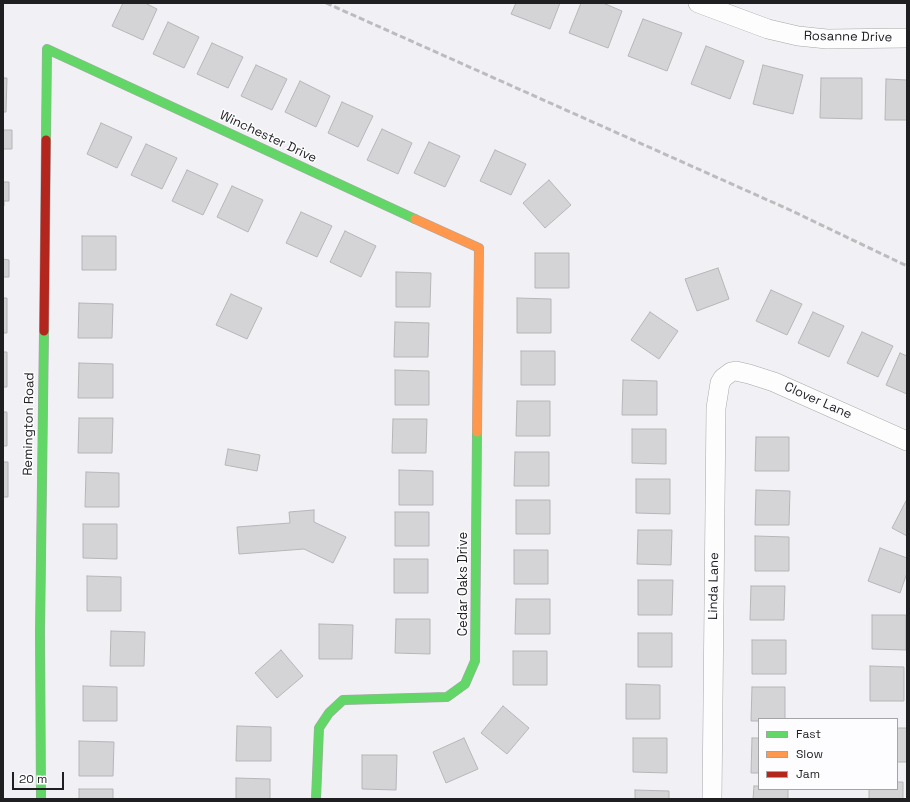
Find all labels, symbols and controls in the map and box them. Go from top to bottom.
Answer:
street label: Rosanne Drive [804,28,892,46]
street label: Winchester Drive [217,108,319,166]
street label: Remington Road [20,372,38,476]
street label: Clover Lane [782,379,854,423]
street label: Cedar Oaks Drive [455,532,471,636]
street label: Linda Lane [706,552,722,620]
legend [758,718,898,790]
text: Fast [796,726,821,742]
text: Slow [796,746,823,762]
scale bar [14,764,66,790]
text: Jam [796,766,820,782]
text: 20 m [19,771,47,787]

